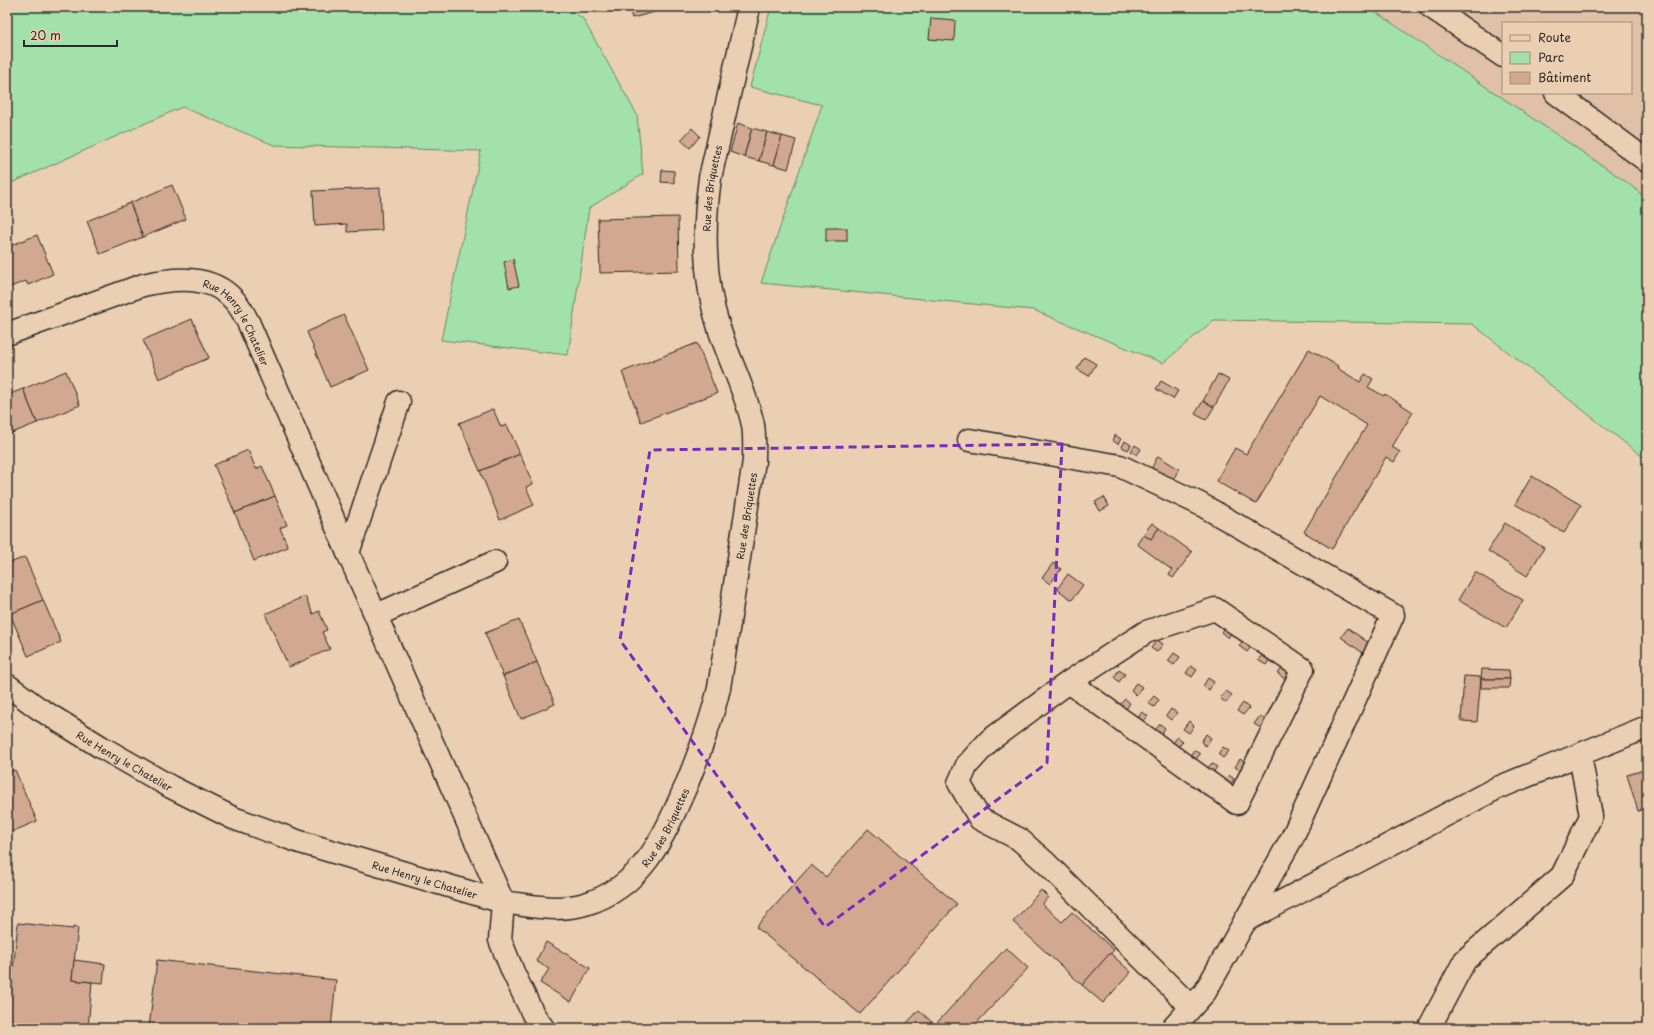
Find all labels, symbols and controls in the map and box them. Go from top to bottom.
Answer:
scale bar [24,22,117,48]
legend [1502,22,1632,94]
text: 20 m [30,26,61,44]
text: Route [1538,28,1571,46]
text: Parc [1538,48,1564,66]
text: Bâtiment [1538,68,1591,86]
street label: Rue des Briquettes [698,143,725,232]
street label: Rue Henry le Chatelier [201,275,274,368]
street label: Rue des Briquettes [731,471,760,560]
street label: Rue Henry le Chatelier [74,726,176,794]
street label: Rue des Briquettes [637,785,692,870]
street label: Rue Henry le Chatelier [371,856,480,902]

